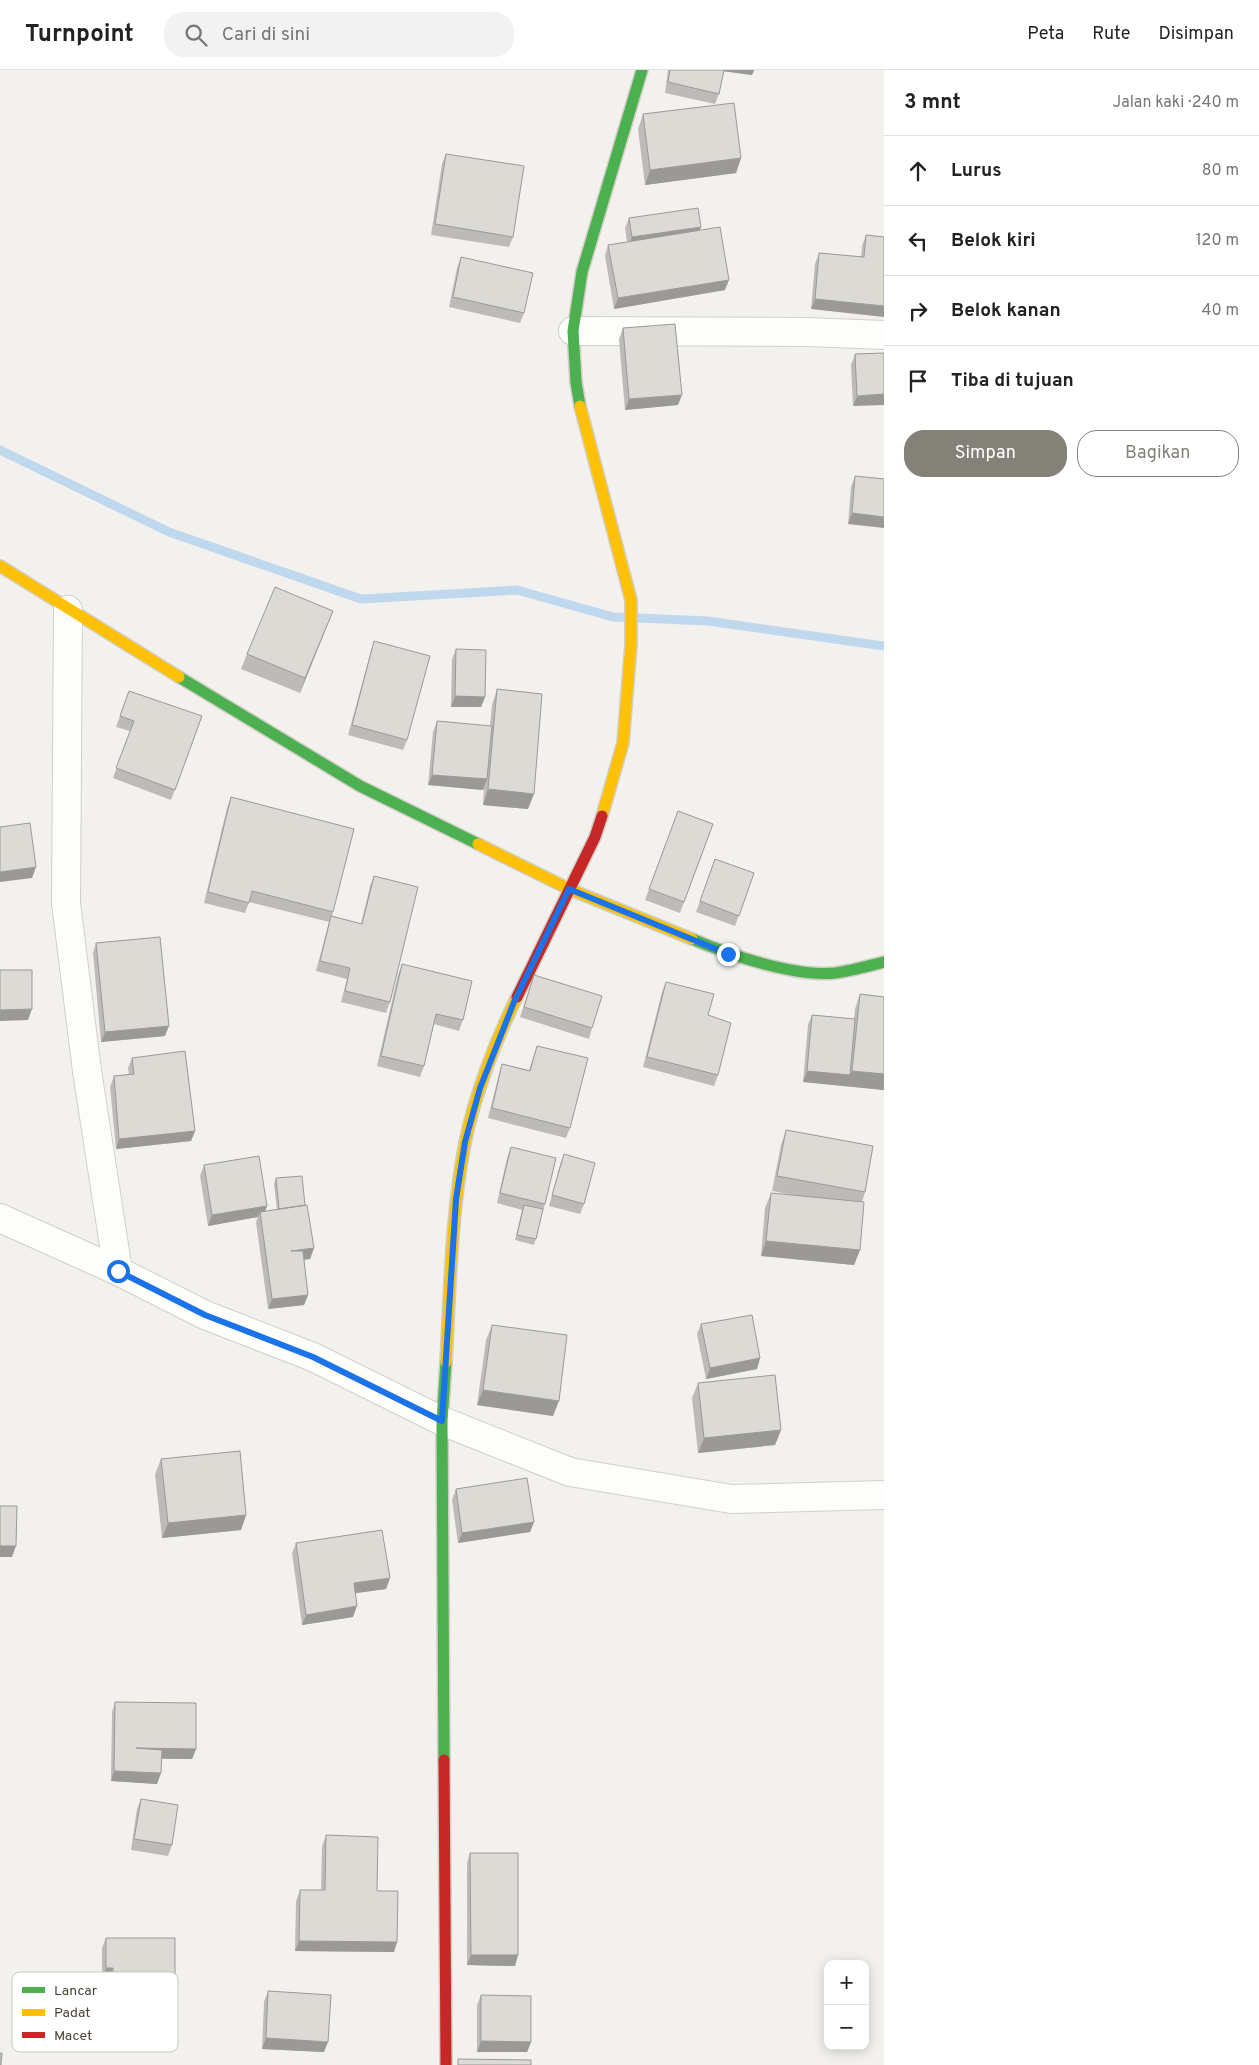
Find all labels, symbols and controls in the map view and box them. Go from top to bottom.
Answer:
search box [164,12,514,57]
text: Turnpoint [25,20,134,50]
icon: search [182,21,210,49]
text: Cari di sini [222,23,310,47]
text: Peta [1027,23,1064,46]
text: Rute [1092,23,1130,46]
text: Disimpan [1158,23,1234,46]
text: 3 mnt [904,89,961,116]
text: Jalan kaki · 240 m [1113,93,1239,113]
icon: ahead [904,157,932,185]
text: Lurus [951,159,1002,183]
text: 80 m [1202,161,1239,181]
icon: left [904,227,932,255]
text: Belok kiri [951,229,1036,253]
text: 120 m [1196,231,1239,251]
icon: right [904,297,932,325]
text: Belok kanan [951,299,1061,323]
text: 40 m [1201,301,1239,321]
icon: arrive [904,367,932,395]
text: Tiba di tujuan [951,369,1074,393]
button: Simpan [904,430,1067,477]
button: Bagikan [1077,430,1239,477]
route end [717,943,740,966]
route start [107,1260,130,1283]
map controls [824,1960,869,2050]
button: + [824,1960,869,2005]
legend [12,1972,178,2052]
text: Lancar [54,1983,98,2000]
text: Padat [54,2005,90,2022]
button: − [824,2005,869,2050]
text: Macet [54,2028,92,2045]

